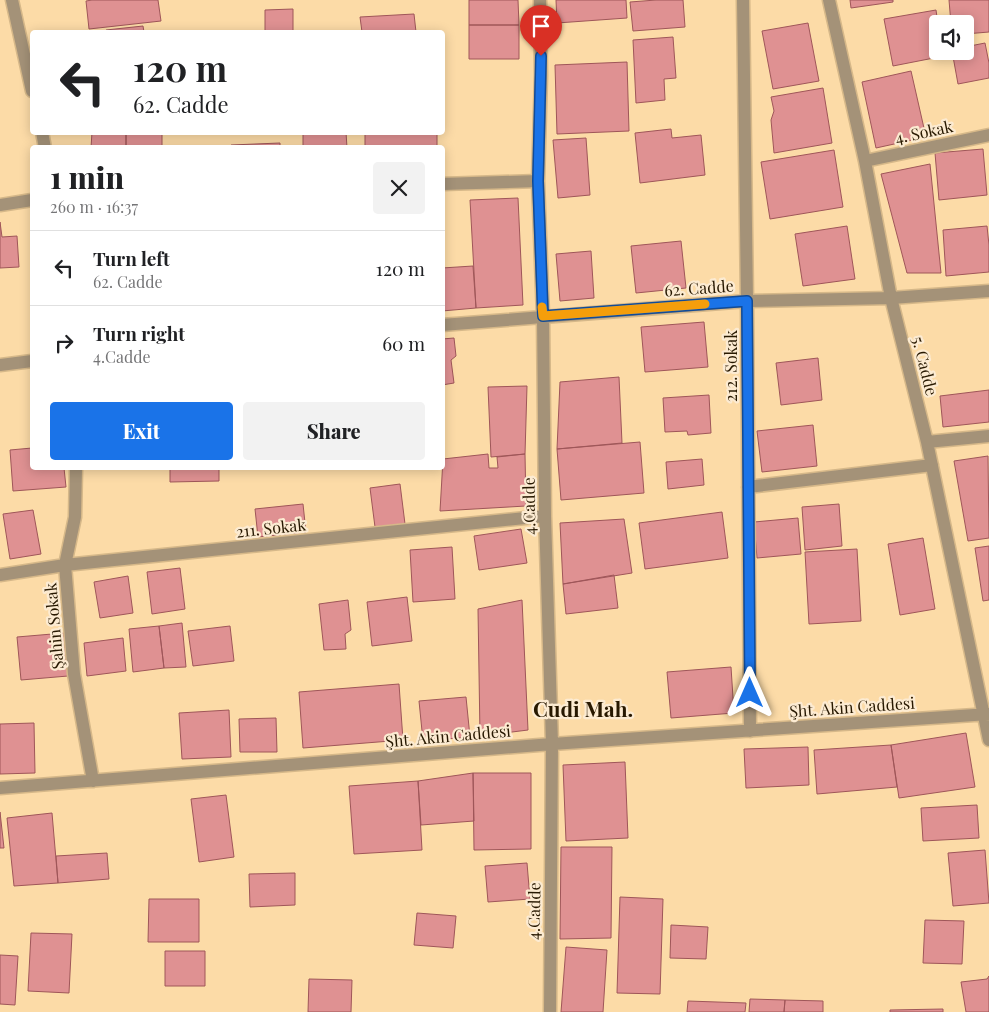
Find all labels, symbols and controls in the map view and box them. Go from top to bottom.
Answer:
pin [520,5,562,56]
icon: arrive [527,12,555,40]
map controls [929,15,974,60]
button: sound [929,15,974,60]
text: 120 m [133,44,227,91]
icon: left [50,50,115,115]
text: 62. Cadde [133,89,229,119]
street label: 4. Sokak [893,115,955,148]
text: 1 min [50,157,124,197]
button: close [373,162,425,214]
text: 260 m · 16:37 [50,196,138,217]
text: Turn left [93,245,170,271]
icon: left [50,254,78,282]
text: 120 m [376,255,425,281]
text: 62. Cadde [93,271,163,292]
street label: 62. Cadde [664,275,734,300]
text: Turn right [93,320,185,346]
icon: right [50,329,78,357]
text: 60 m [382,330,425,356]
street label: 212. Sokak [720,330,741,402]
street label: 5. Cadde [908,334,943,398]
text: 4.Cadde [93,346,151,367]
button: Exit [50,402,233,460]
button: Share [243,402,425,460]
street label: 4.Cadde [517,477,540,535]
street label: 211. Sokak [235,513,307,542]
street label: Şahin Sokak [39,582,68,670]
position arrow [723,666,775,718]
street label: Şht. Akin Caddesi [788,692,916,721]
district label: Cudi Mah. [533,694,633,722]
street label: Şht. Akin Caddesi [384,720,512,751]
street label: 4.Cadde [522,882,545,940]

